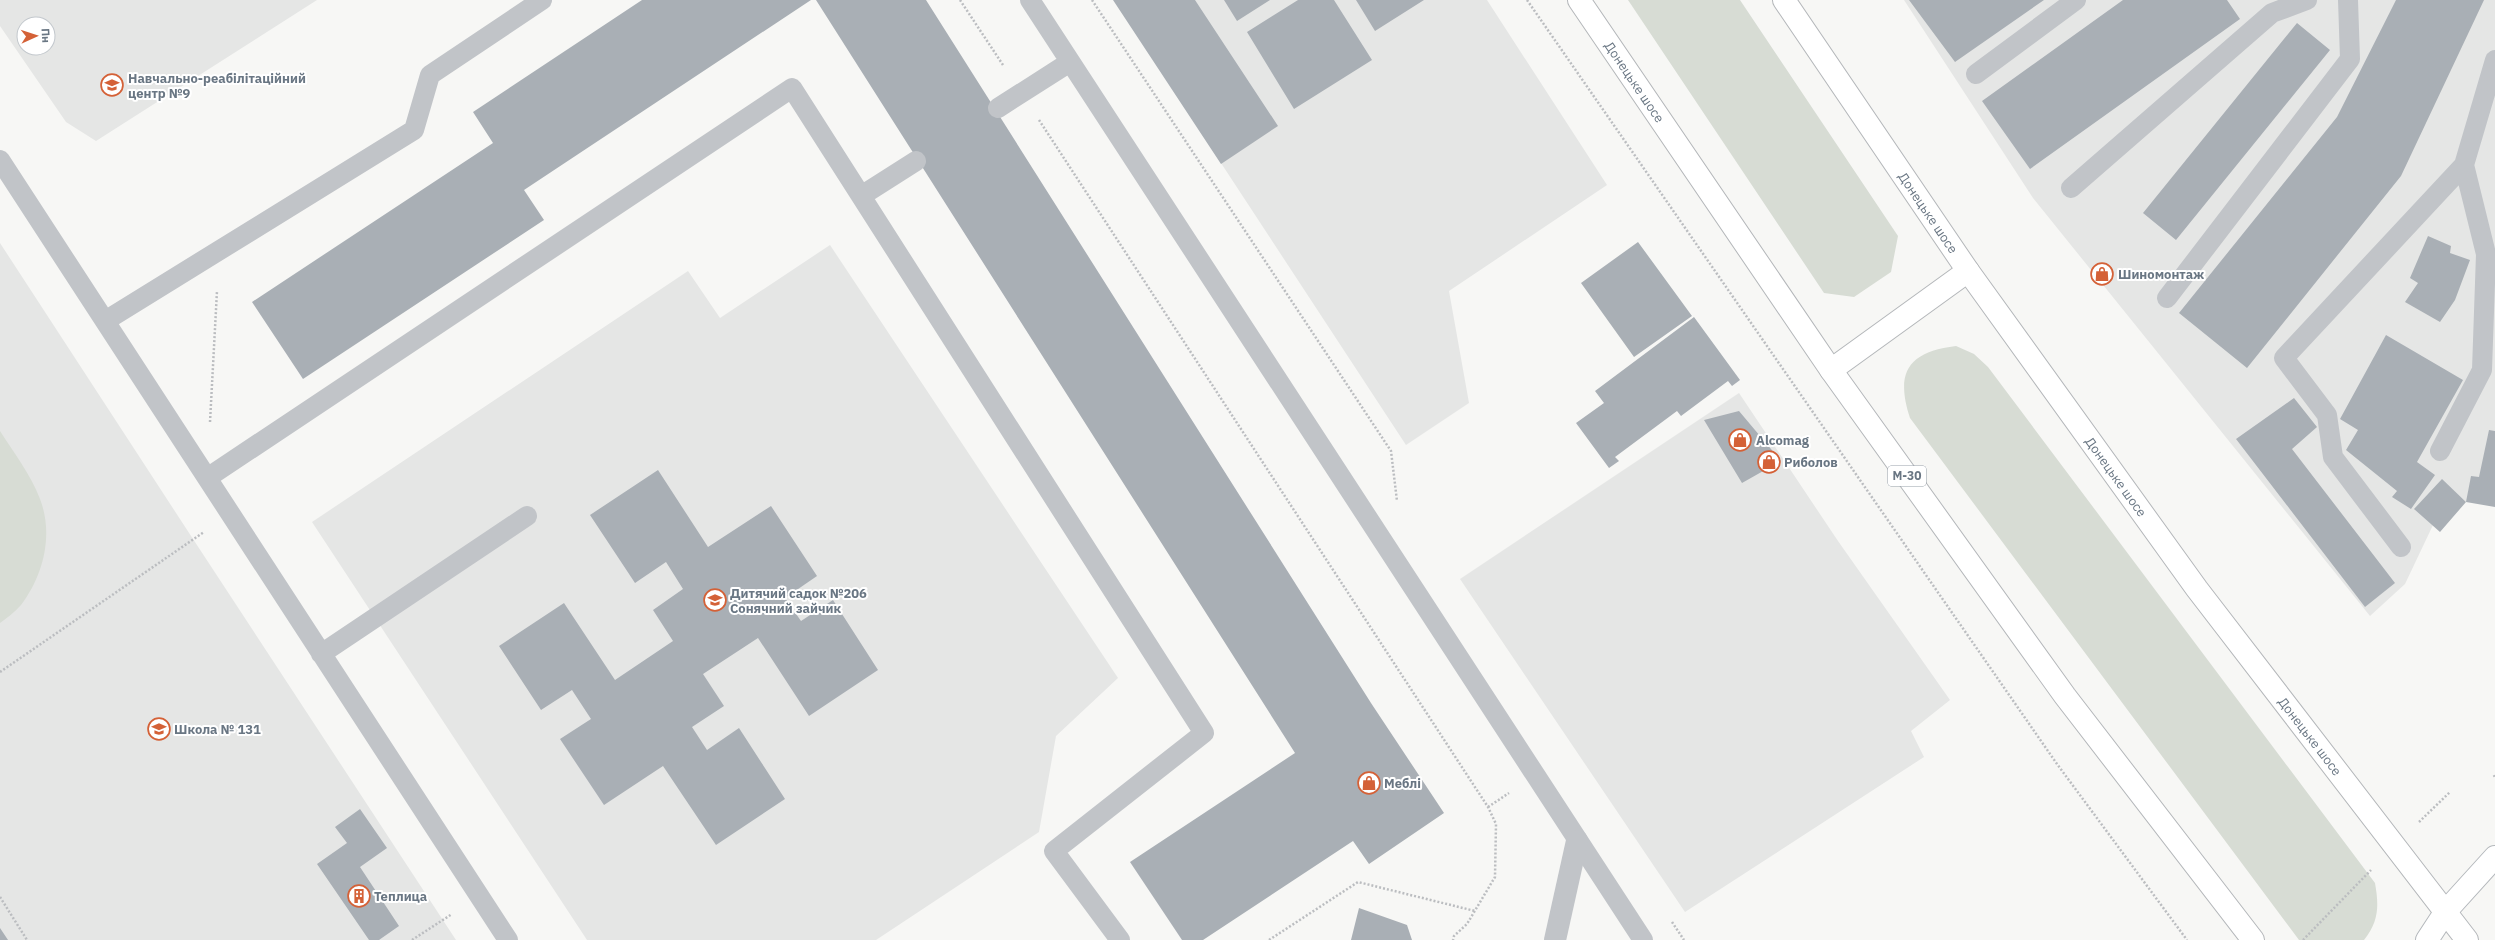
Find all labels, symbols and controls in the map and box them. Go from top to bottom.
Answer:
north arrow [16,16,56,56]
text: Пн [39,28,53,43]
street label: Донецьке шосе [1601,38,1668,126]
place label: Навчально-реабілітаційний центр №9 [128,70,306,102]
school or university icon: Навчально-реабілітаційний центр №9 [99,72,125,98]
street label: Донецьке шосе [1894,169,1962,257]
shop icon: Шиномонтаж [2089,261,2115,287]
place label: Шиномонтаж [2118,266,2204,283]
shop icon: Alcomag [1727,427,1753,453]
place label: Alcomag [1756,432,1810,449]
street label: Донецьке шосе [2081,434,2150,520]
shop icon: Риболов [1756,449,1782,475]
place label: Риболов [1784,454,1838,471]
road number: М-30 [1888,466,1926,486]
place label: Дитячий садок №206 Сонячний зайчик [730,585,867,617]
school or university icon: Дитячий садок №206 Сонячний зайчик [702,587,728,613]
street label: Донецьке шосе [2274,694,2345,779]
school or university icon: Школа № 131 [146,716,172,742]
place label: Школа № 131 [174,721,261,738]
shop icon: Меблі [1356,770,1382,796]
place label: Меблі [1384,775,1421,792]
building icon: Теплица [346,883,372,909]
place label: Теплица [374,888,427,905]

